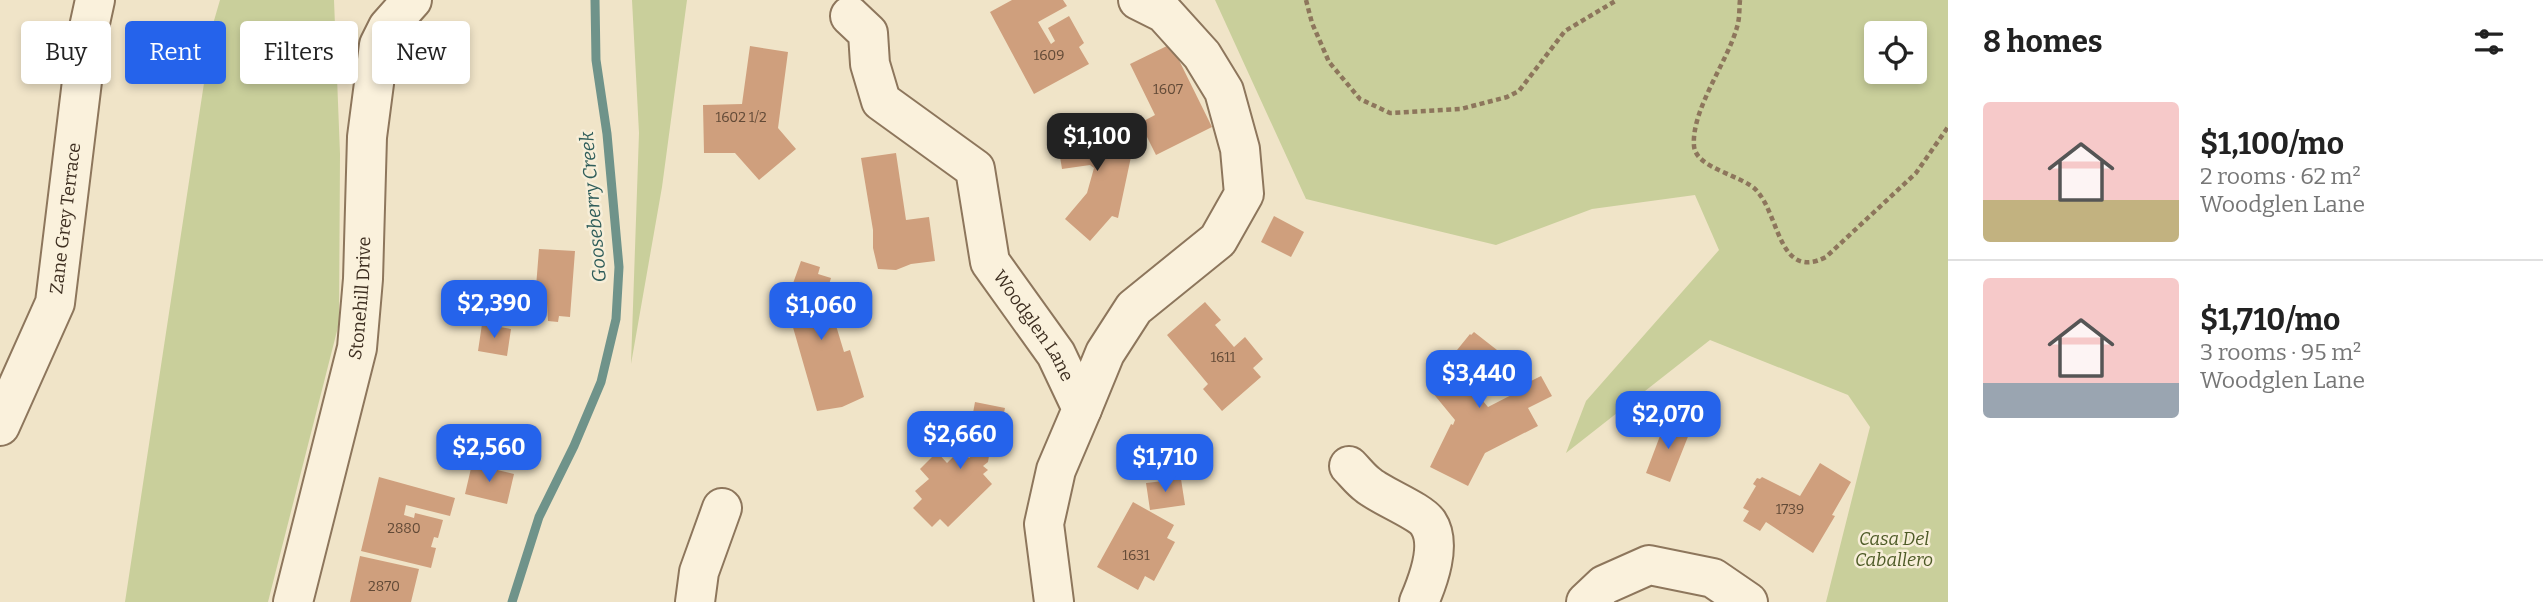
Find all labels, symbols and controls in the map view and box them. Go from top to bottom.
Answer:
chip: Buy [21,21,111,84]
chip: Rent [125,21,226,84]
chip: Filters [240,21,358,84]
chip: New [372,21,470,84]
map controls [1864,21,1927,84]
button: locate [1864,21,1927,84]
icon: filters [2470,23,2508,61]
text: 8 homes [1983,24,2103,60]
house number: 1609 [1033,47,1065,64]
house number: 1607 [1153,81,1183,98]
house number: 1602 1/2 [715,109,767,126]
pin: $1,100 [1040,114,1154,173]
text: $1,100 [1063,122,1131,150]
text: $1,100/mo [2200,126,2344,162]
water label: Gooseberry Creek [575,130,611,283]
icon: home [2039,130,2123,214]
street label: Zane Grey Terrace [45,141,85,295]
text: 2 rooms · 62 m² [2200,162,2361,190]
text: Woodglen Lane [2200,190,2365,218]
street label: Stonehill Drive [343,236,375,362]
street label: Woodglen Lane [988,266,1078,385]
pin: $2,390 [437,280,551,340]
pin: $1,060 [764,282,878,342]
text: $2,390 [457,289,531,317]
text: $1,060 [785,291,857,319]
text: $1,710/mo [2200,302,2340,338]
icon: home [2039,306,2123,390]
text: 3 rooms · 95 m² [2200,338,2361,366]
house number: 1611 [1210,349,1236,366]
pin: $3,440 [1422,350,1536,410]
text: $3,440 [1442,359,1516,387]
text: Woodglen Lane [2200,366,2365,394]
pin: $2,070 [1611,392,1725,451]
text: $2,070 [1632,400,1704,428]
pin: $2,660 [903,412,1017,471]
text: $2,660 [923,420,997,448]
pin: $2,560 [432,424,546,484]
text: $2,560 [452,433,526,461]
pin: $1,710 [1108,434,1222,494]
text: $1,710 [1132,443,1198,471]
house number: 1739 [1776,501,1804,518]
house number: 2880 [387,520,421,537]
park label: Casa Del Caballero [1855,528,1933,571]
house number: 1631 [1122,547,1150,564]
house number: 2870 [368,578,400,595]

